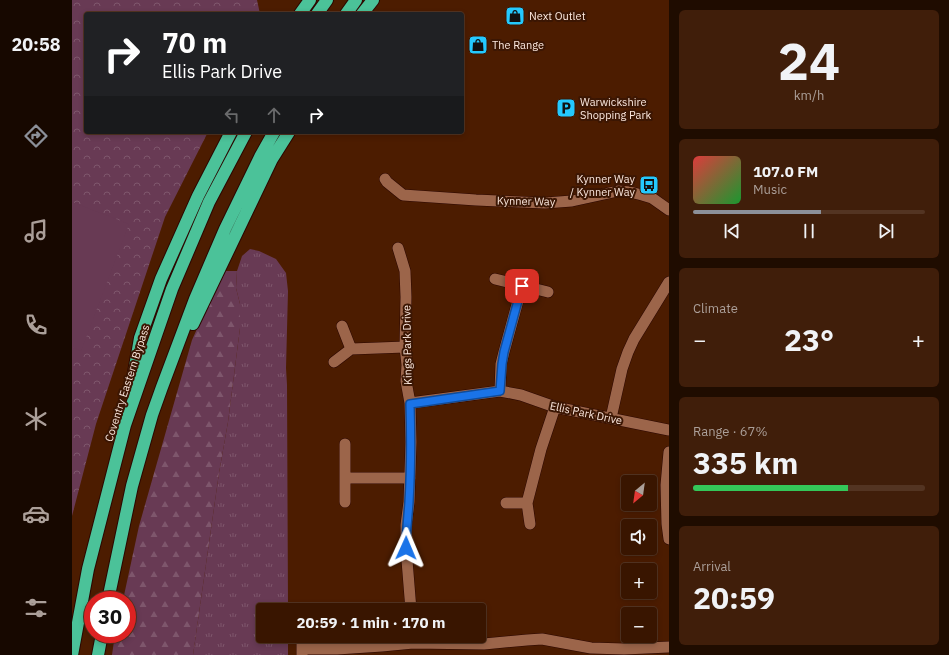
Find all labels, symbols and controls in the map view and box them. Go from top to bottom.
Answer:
shop icon: Next Outlet [504,5,526,27]
place label: Next Outlet [529,9,586,23]
text: 70 m [162,24,227,61]
text: 24 [778,27,840,94]
icon: right [96,28,148,80]
text: 20:58 [11,33,61,56]
shop icon: The Range [467,34,489,56]
place label: The Range [492,38,544,52]
text: Ellis Park Drive [162,60,282,83]
text: km/h [794,87,824,104]
place label: Warwickshire Shopping Park [580,95,651,122]
parking icon: Warwickshire Shopping Park [555,97,577,119]
icon: left [221,104,243,126]
icon: ahead [263,104,285,126]
icon: right [305,104,327,126]
icon: directions [22,122,50,150]
text: 107.0 FM [753,162,818,181]
place label: Kynner Way / Kynner Way [570,172,635,199]
bus stop icon: Kynner Way / Kynner Way [638,174,660,196]
text: Music [753,181,787,198]
street label: Kynner Way [497,193,556,209]
icon: music [22,217,50,245]
icon: previous [721,220,743,242]
icon: pause [798,220,820,242]
icon: next [875,220,897,242]
pin [505,269,539,303]
icon: arrive [511,275,533,297]
text: Climate [693,300,738,317]
street label: Kings Park Drive [399,305,415,385]
icon: phone [22,311,50,339]
text: 23° [784,320,834,359]
street label: Coventry Eastern Bypass [101,323,153,443]
text: − [693,325,706,354]
text: + [912,325,925,354]
street label: Ellis Park Drive [549,399,623,427]
icon: climate [22,405,50,433]
text: Range · 67% [693,423,767,440]
text: 335 km [693,443,798,482]
north arrow [621,475,657,511]
map controls [621,475,657,643]
icon: car [22,500,50,528]
button: sound [621,519,657,555]
position arrow [385,527,427,569]
text: Arrival [693,558,731,575]
button: + [621,563,657,599]
text: 20:59 [693,578,775,617]
speed limit sign: 30 [84,591,136,643]
icon: filters [22,594,50,622]
button: − [621,607,657,643]
text: 20:59 · 1 min · 170 m [297,613,445,632]

